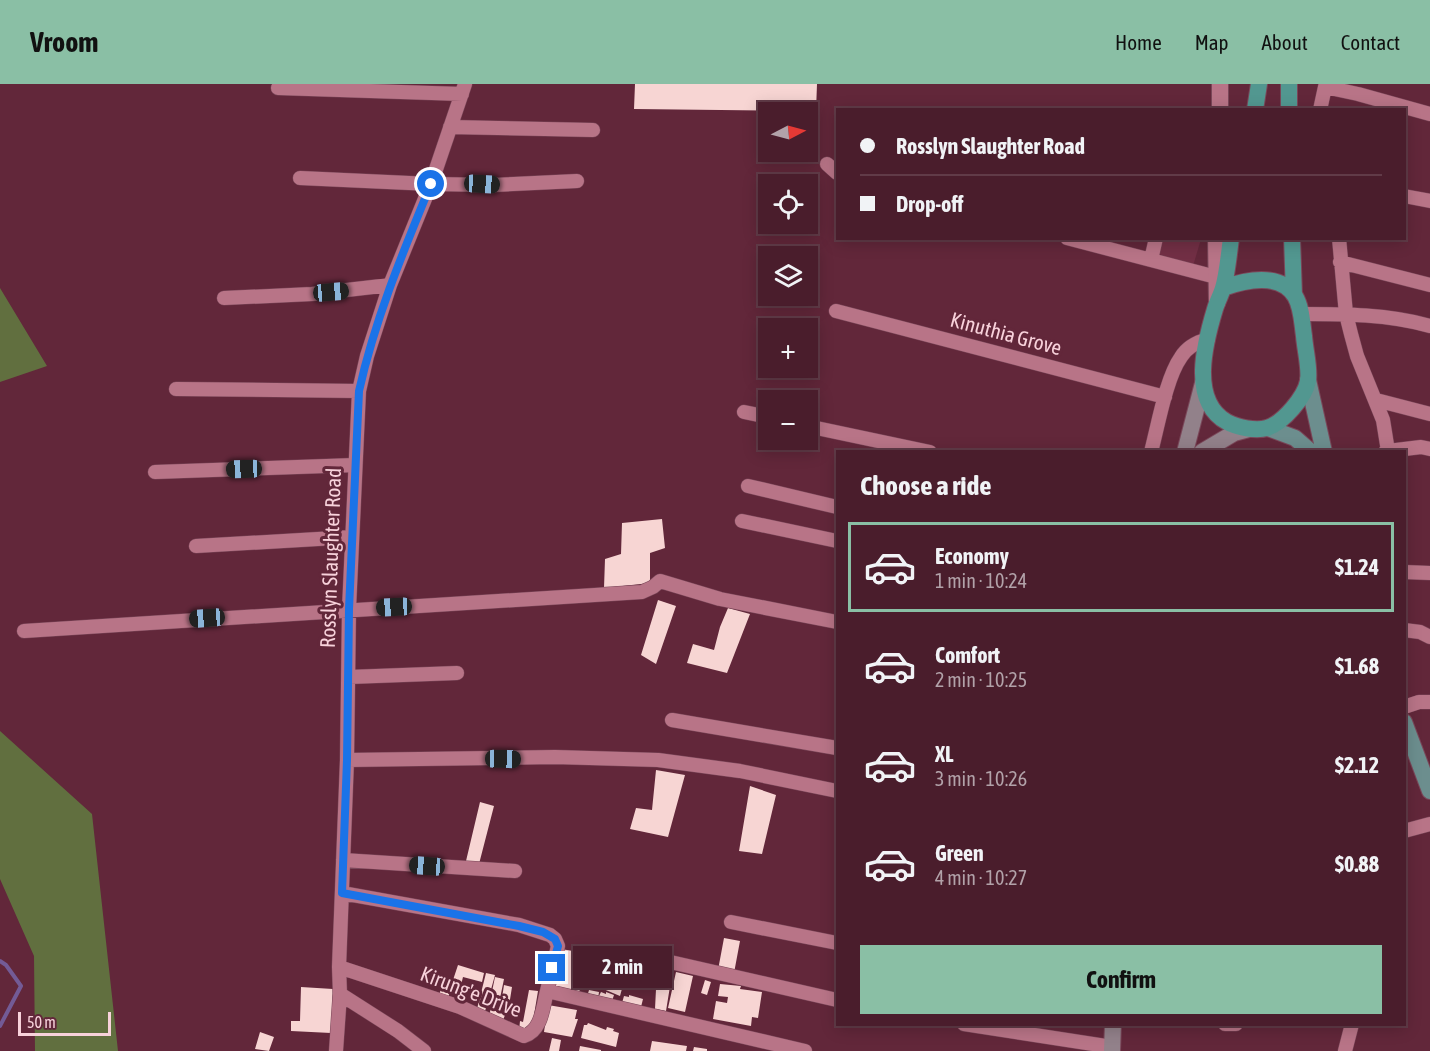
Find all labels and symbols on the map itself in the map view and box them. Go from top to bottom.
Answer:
north arrow [758,102,818,162]
route start [417,170,444,197]
car [464,174,500,194]
car [312,281,350,303]
street label: Kinuthia Grove [948,307,1064,359]
car [226,459,262,479]
street label: Rosslyn Slaughter Road [315,467,345,648]
car [376,597,412,617]
car [188,608,226,628]
car [485,750,521,768]
car [408,856,446,876]
callout: 2 min [573,947,672,989]
route end [538,954,565,981]
street label: Kirung'e Drive [417,961,525,1021]
scale bar [18,1009,111,1036]

